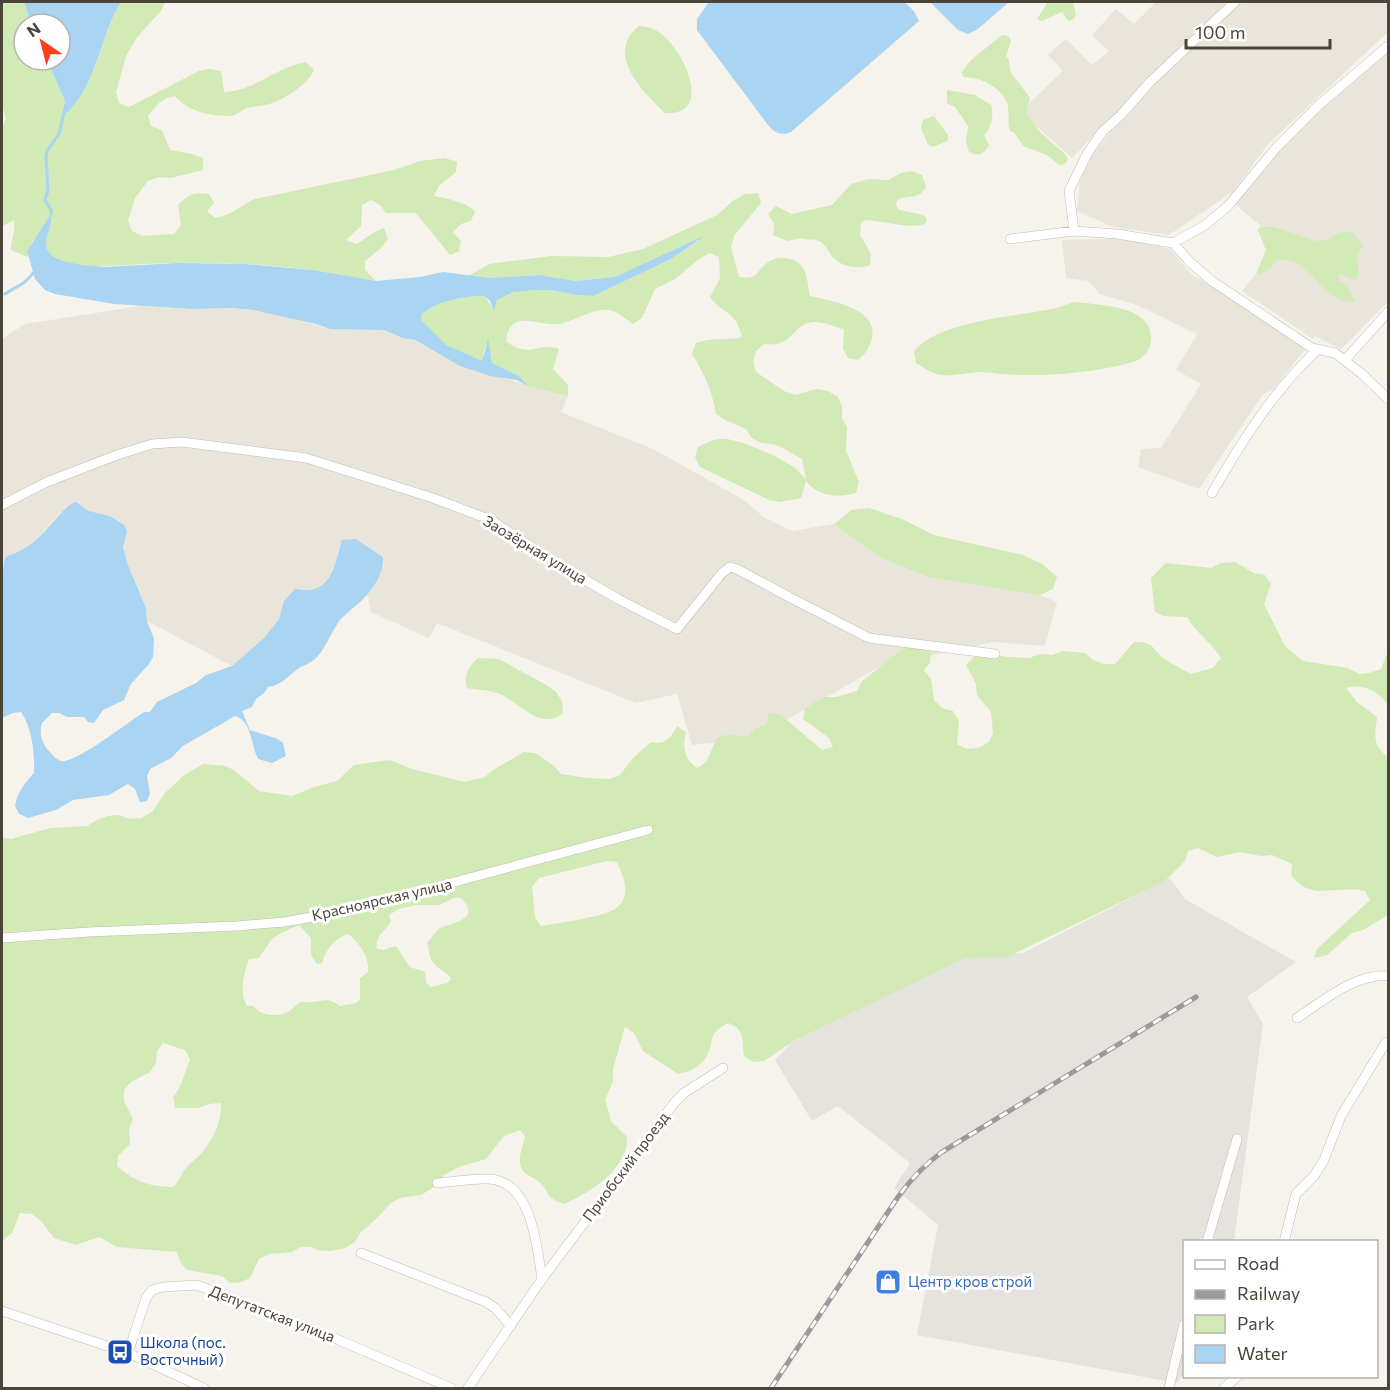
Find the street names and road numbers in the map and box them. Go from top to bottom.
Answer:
street label: Заозёрная улица [481,511,590,587]
street label: Красноярская улица [310,874,454,924]
street label: Приобский проезд [578,1108,672,1225]
street label: Депутатская улица [207,1281,338,1345]

